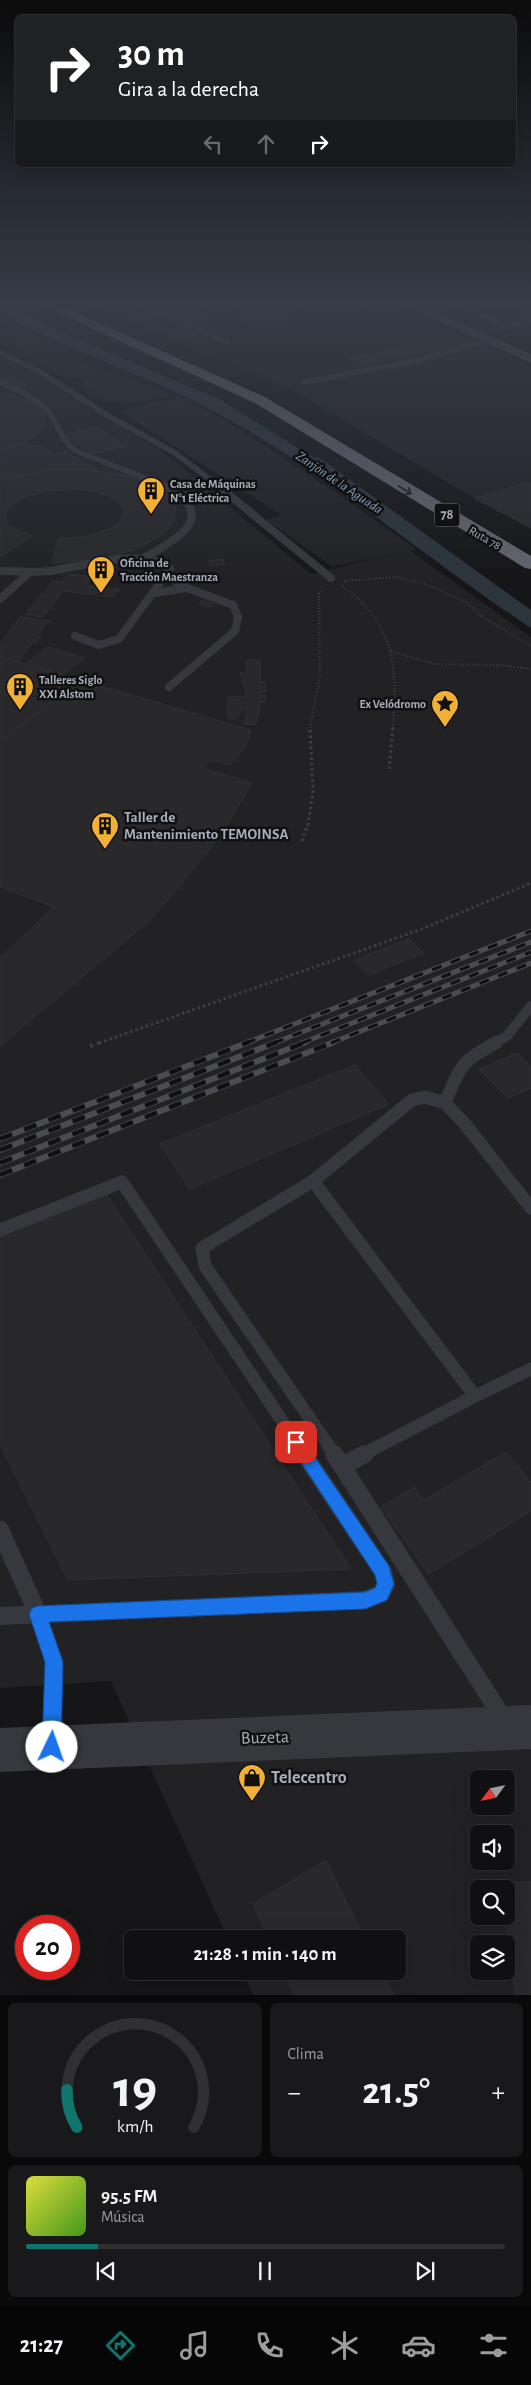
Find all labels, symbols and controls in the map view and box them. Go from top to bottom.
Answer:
icon: right [35,35,100,100]
text: 30 m [118,37,185,72]
text: Gira a la derecha [118,78,259,100]
icon: left [199,130,227,158]
icon: ahead [252,130,280,158]
icon: right [305,130,333,158]
water label: Zanjón de la Aguada [293,449,385,517]
building icon: Casa de Máquinas N°1 Eléctrica [136,476,166,515]
place label: Casa de Máquinas N°1 Eléctrica [170,478,256,504]
one-way arrow [398,485,412,495]
road number: 78 [434,504,460,526]
street label: Ruta 78 [467,524,503,552]
building icon: Oficina de Tracción Maestranza [86,555,116,594]
place label: Oficina de Tracción Maestranza [120,557,218,583]
building icon: Talleres Siglo XXI Alstom [5,672,35,711]
place label: Talleres Siglo XXI Alstom [39,674,103,700]
place icon: Ex Velódromo [430,689,460,728]
place label: Ex Velódromo [359,698,426,710]
place label: Taller de Mantenimiento TEMOINSA [124,810,288,842]
building icon: Taller de Mantenimiento TEMOINSA [90,811,120,850]
pin [275,1421,317,1463]
icon: arrive [282,1428,310,1456]
position arrow [25,1720,77,1772]
street label: Buzeta [241,1728,289,1748]
shop icon: Telecentro [237,1763,267,1802]
place label: Telecentro [271,1769,347,1787]
north arrow [470,1770,515,1815]
map controls [470,1770,515,1980]
button: sound [470,1825,515,1870]
button: search [470,1880,515,1925]
speed limit sign: 20 [15,1915,80,1980]
button: layers [470,1935,515,1980]
text: 21:28 · 1 min · 140 m [193,1945,337,1964]
text: Clima [288,2046,324,2062]
text: 19 [113,2064,157,2116]
text: 21.5° [362,2073,430,2111]
text: − [288,2079,301,2107]
text: + [492,2079,505,2107]
text: km/h [116,2118,153,2136]
text: 95.5 FM [101,2187,157,2206]
text: Música [101,2209,145,2225]
icon: previous [92,2257,120,2285]
icon: pause [251,2257,279,2285]
icon: next [411,2257,439,2285]
icon: directions [103,2328,138,2363]
icon: music [177,2328,212,2363]
icon: phone [252,2328,287,2363]
icon: climate [327,2328,362,2363]
icon: car [401,2328,436,2363]
icon: filters [476,2328,511,2363]
text: 21:27 [20,2334,63,2356]

